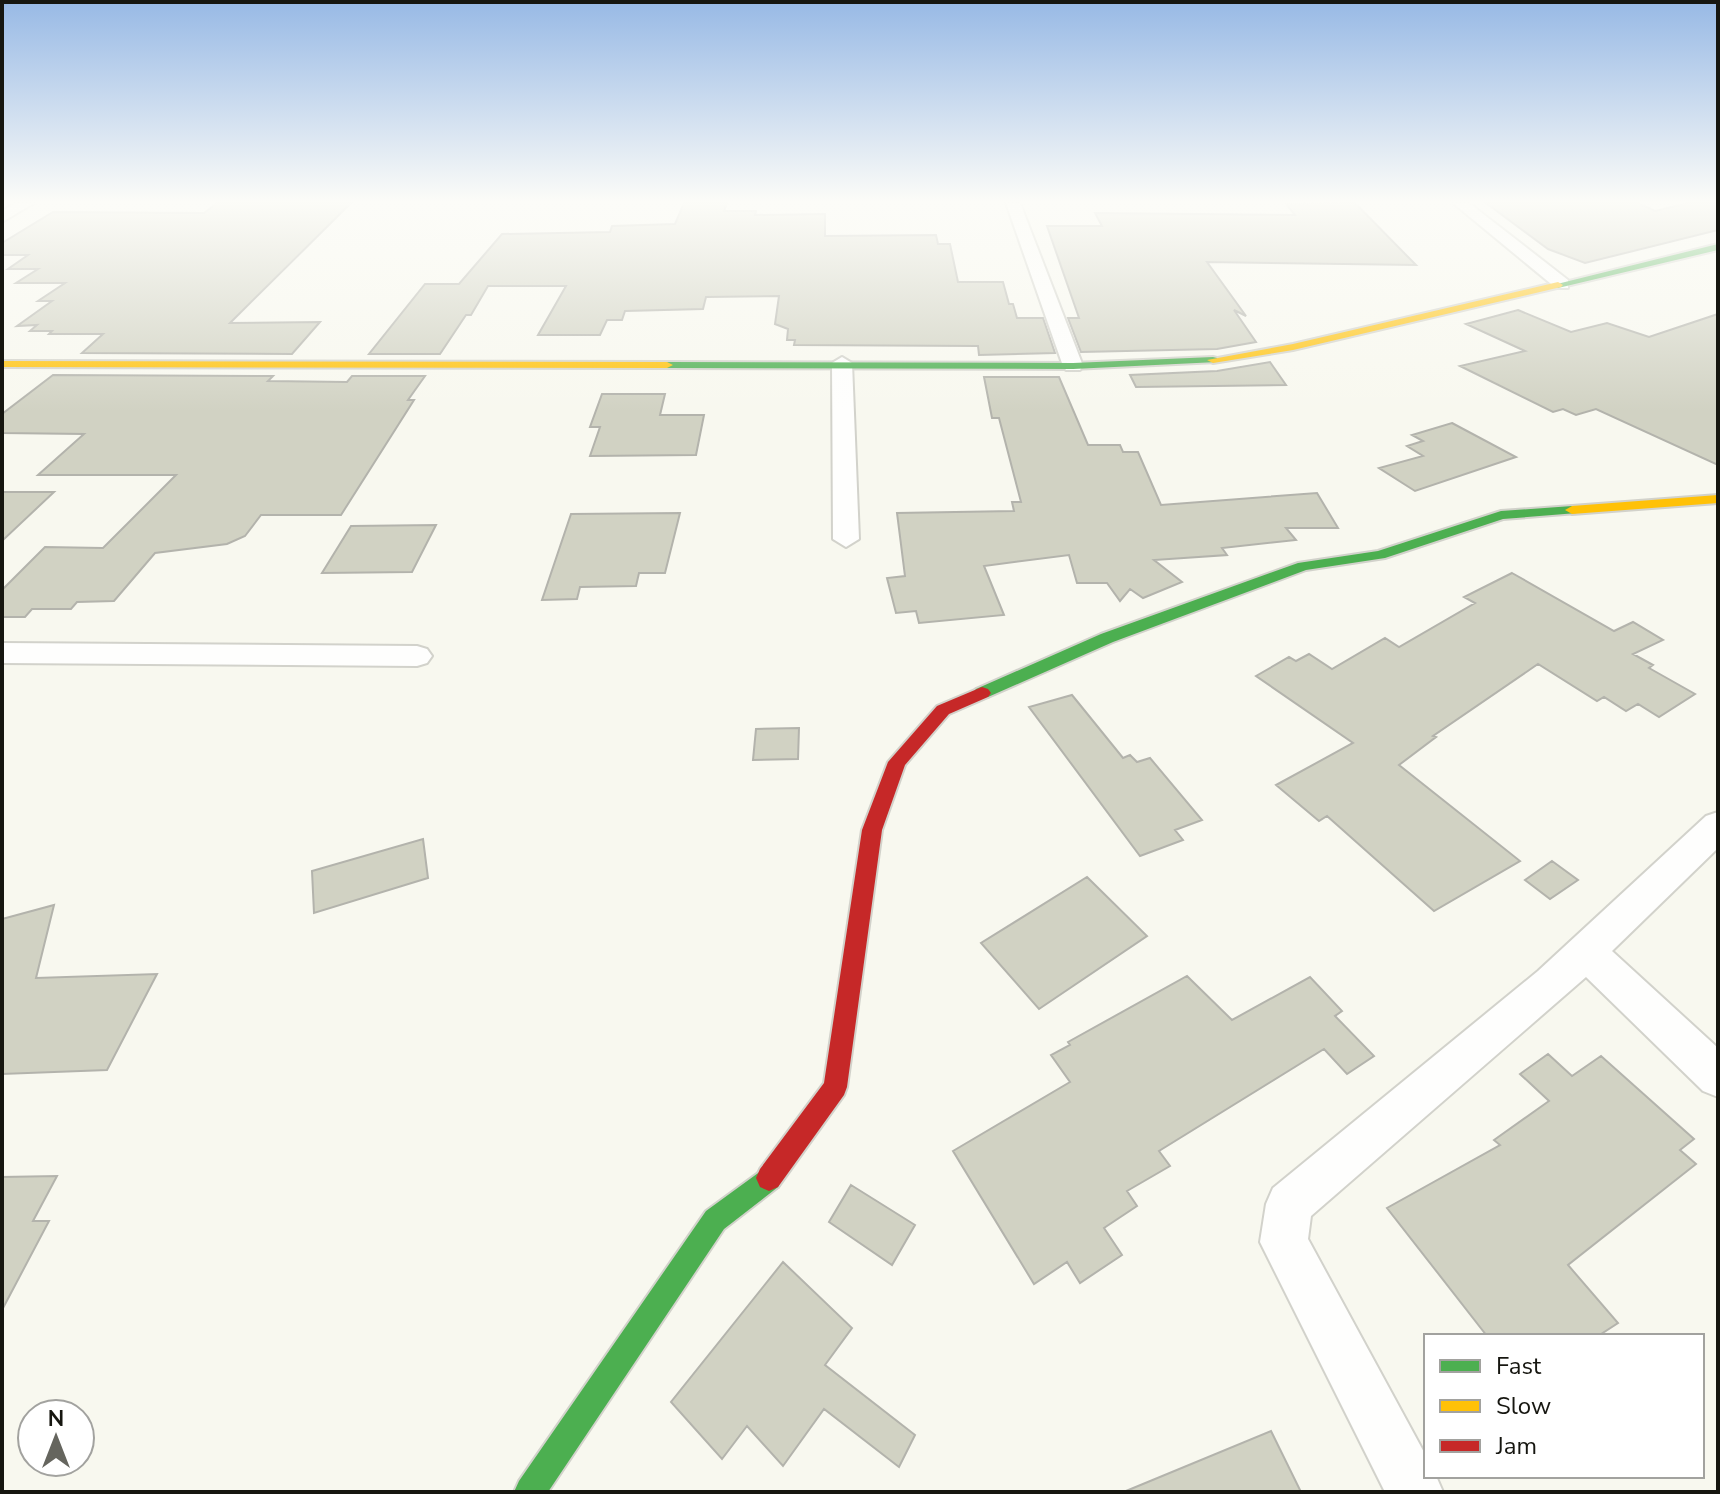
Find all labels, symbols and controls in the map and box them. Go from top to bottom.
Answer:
legend [1424,1334,1704,1478]
text: Fast [1496,1350,1542,1382]
text: Slow [1496,1390,1551,1422]
north arrow [16,1398,96,1478]
text: N [48,1404,64,1434]
text: Jam [1495,1430,1537,1462]

